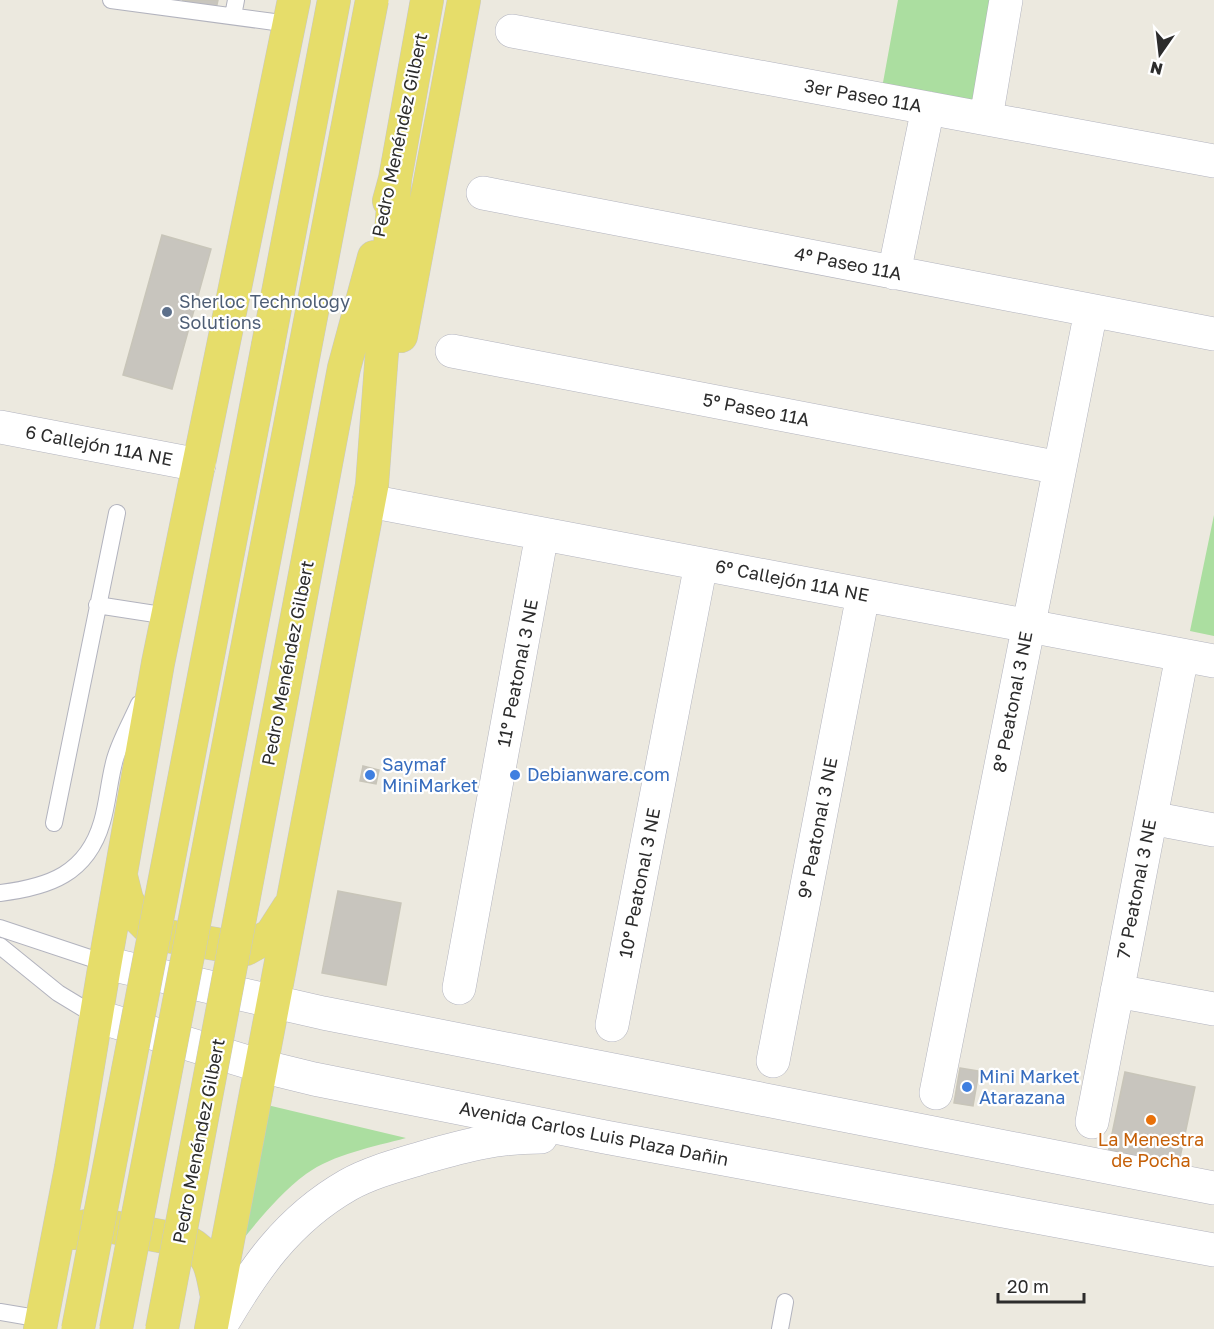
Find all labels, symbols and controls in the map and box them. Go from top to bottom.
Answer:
north arrow [1130,24,1190,84]
street label: Pedro Menéndez Gilbert [367,31,431,239]
text: N [1148,57,1165,80]
street label: 3er Paseo 11A [803,74,924,116]
street label: 4º Paseo 11A [793,242,904,284]
place label: Sherloc Technology Solutions [179,290,350,333]
marker: Sherloc Technology Solutions [160,305,174,319]
street label: 5º Paseo 11A [701,388,811,430]
street label: 6 Callejón 11A NE [24,420,175,470]
street label: 6º Callejón 11A NE [713,554,871,606]
street label: Pedro Menéndez Gilbert [256,558,318,767]
street label: 11º Peatonal 3 NE [492,597,542,749]
street label: 8º Peatonal 3 NE [988,629,1037,774]
place label: Saymaf MiniMarket [382,753,478,796]
street label: 9º Peatonal 3 NE [793,755,842,900]
place label: Debianware.com [527,763,670,785]
marker: Saymaf MiniMarket [363,768,377,782]
marker: Debianware.com [508,768,522,782]
street label: 10º Peatonal 3 NE [614,806,664,960]
street label: 7º Peatonal 3 NE [1112,817,1160,961]
street label: Pedro Menéndez Gilbert [167,1036,229,1245]
place label: Mini Market Atarazana [979,1065,1080,1108]
marker: Mini Market Atarazana [960,1080,974,1094]
street label: Avenida Carlos Luis Plaza Dañin [458,1096,731,1170]
marker: La Menestra de Pocha [1144,1113,1158,1127]
place label: La Menestra de Pocha [1098,1128,1204,1171]
scale bar [998,1266,1084,1304]
text: 20 m [1007,1275,1049,1297]

